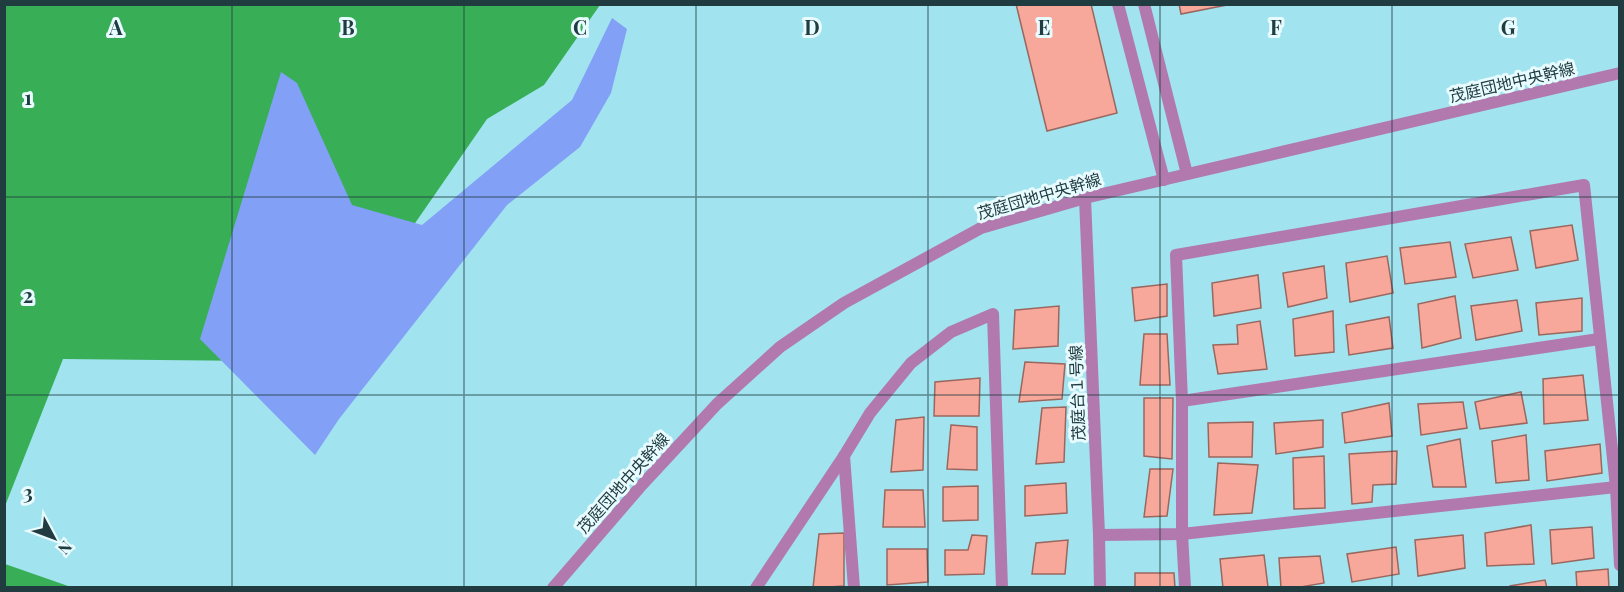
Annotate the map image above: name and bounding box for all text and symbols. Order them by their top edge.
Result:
text: A [108,13,123,40]
text: B [341,13,355,40]
text: C [573,13,587,40]
text: D [804,13,820,40]
text: E [1038,13,1050,40]
text: F [1270,13,1282,40]
text: G [1501,13,1516,40]
street label: 茂庭団地中央幹線 [1447,57,1577,106]
text: 1 [24,83,32,110]
street label: 茂庭団地中央幹線 [974,168,1103,223]
text: 2 [23,281,33,308]
street label: 茂庭台１号線 [1064,345,1089,441]
street label: 茂庭団地中央幹線 [572,428,673,537]
text: 3 [23,478,33,505]
north arrow [24,508,84,568]
text: N [54,537,77,560]

